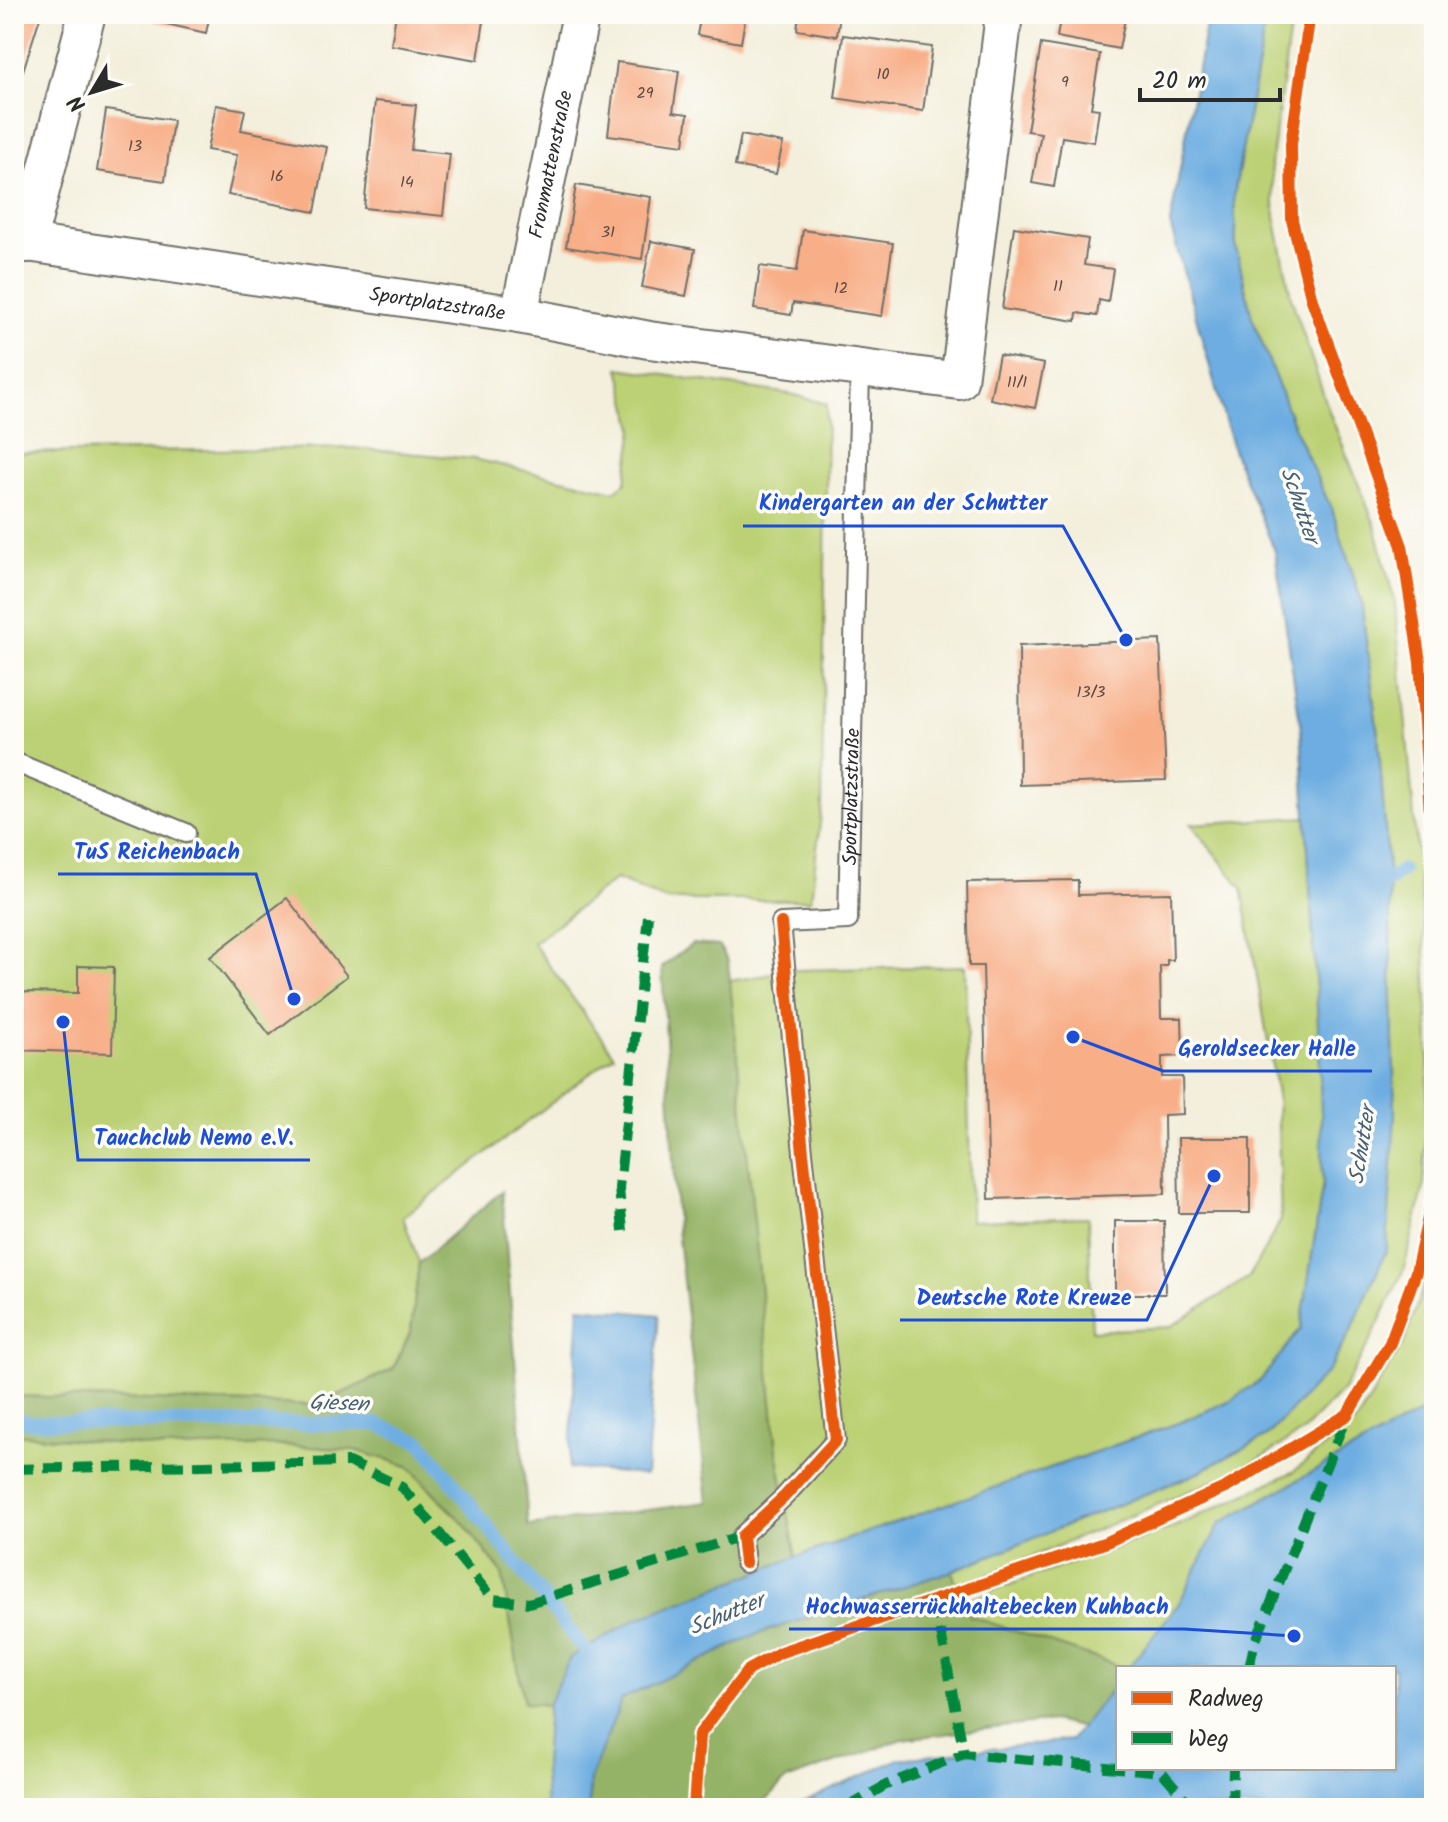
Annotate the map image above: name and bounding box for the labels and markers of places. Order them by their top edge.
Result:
callout: Kindergarten an der Schutter [743,480,1063,526]
callout: TuS Reichenbach [58,828,256,874]
callout: Geroldsecker Halle [1163,1025,1372,1071]
callout: Tauchclub Nemo e.V. [78,1114,310,1160]
callout: Deutsche Rote Kreuze [900,1274,1147,1320]
callout: Hochwasserrückhaltebecken Kuhbach [789,1583,1184,1629]

